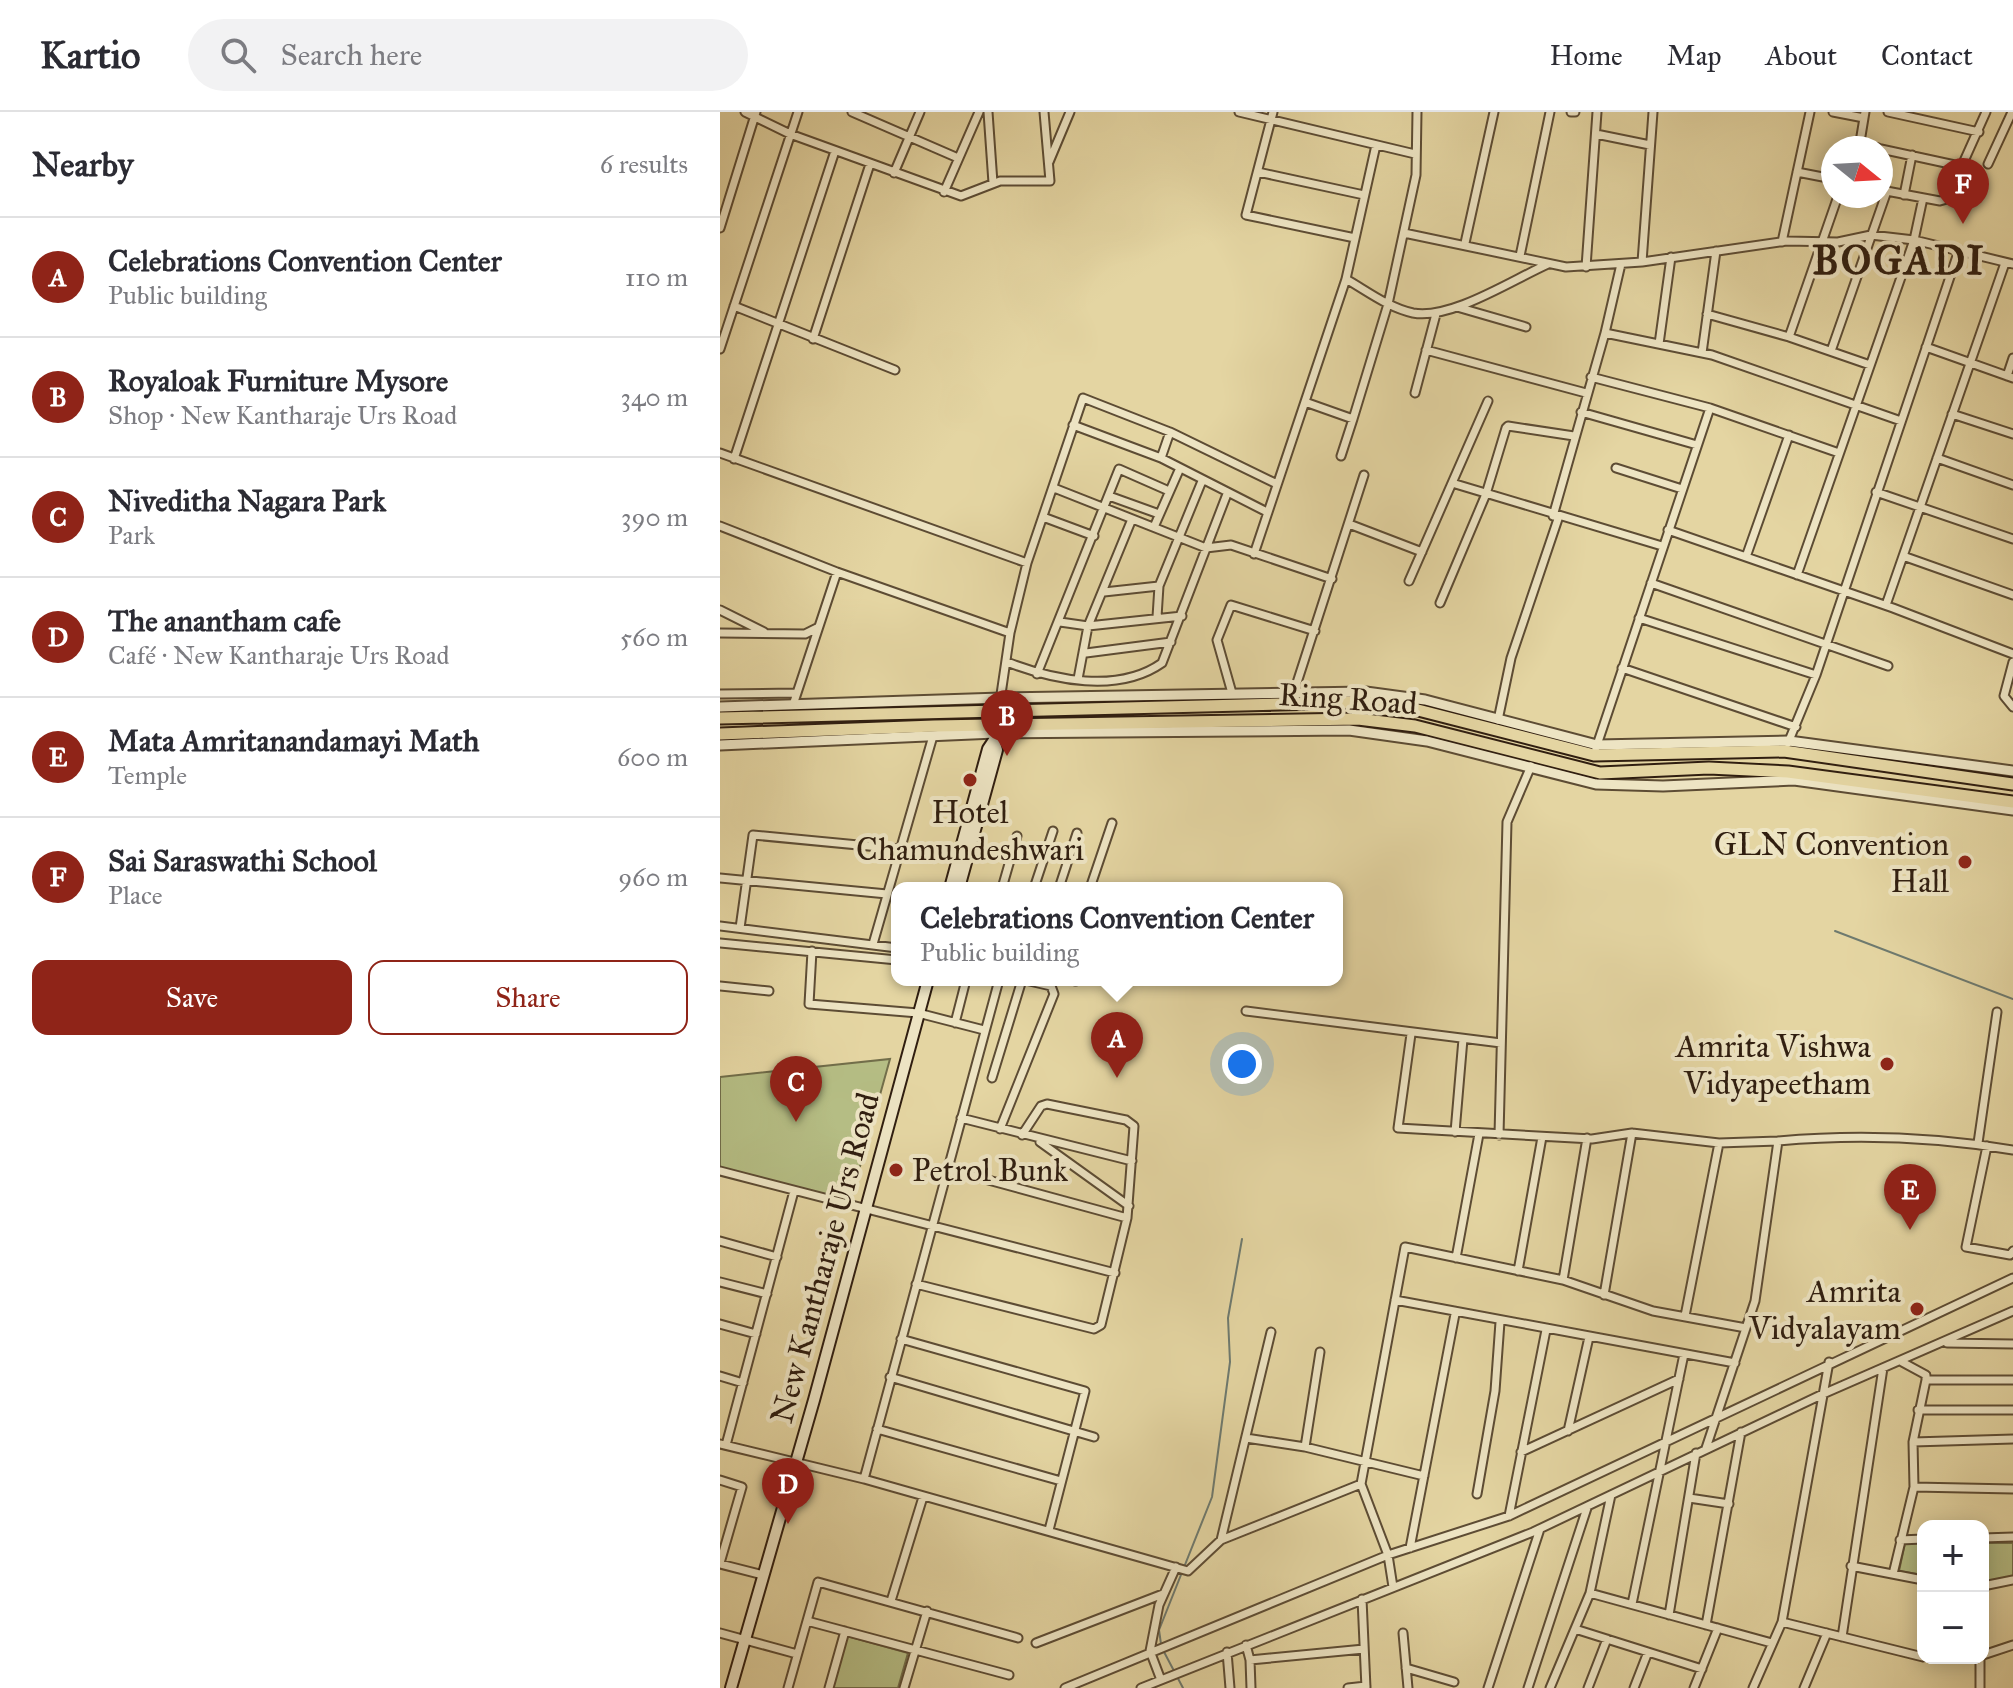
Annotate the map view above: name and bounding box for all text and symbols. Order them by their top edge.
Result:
search box [188,19,748,91]
text: Kartio [40,32,140,78]
icon: search [216,33,260,77]
text: Search here [280,37,422,73]
text: Home [1550,38,1623,73]
text: Map [1667,38,1721,73]
text: About [1765,38,1837,73]
text: Contact [1881,38,1973,73]
north arrow [1821,136,1893,208]
text: Nearby [32,144,134,185]
text: 6 results [600,148,688,180]
pin: F [1937,158,1989,224]
district label: BOGADI [1812,236,1986,285]
text: Celebrations Convention Center [108,243,502,279]
text: A [49,261,67,293]
text: 110 m [625,261,688,293]
text: Public building [108,279,267,311]
text: Royaloak Furniture Mysore [108,363,448,399]
text: B [49,381,67,413]
text: 340 m [621,381,688,413]
text: Shop · New Kantharaje Urs Road [108,399,457,431]
text: Niveditha Nagara Park [108,483,386,519]
text: C [49,501,67,533]
text: 390 m [621,501,688,533]
text: Park [108,519,155,551]
text: The anantham cafe [108,603,341,639]
text: D [48,621,68,653]
text: 560 m [620,621,688,653]
text: Café · New Kantharaje Urs Road [108,639,450,671]
street label: Ring Road [1277,675,1419,723]
pin: B [981,690,1033,756]
text: Mata Amritanandamayi Math [108,723,479,759]
text: E [49,741,67,773]
text: 600 m [617,741,688,773]
text: Temple [108,759,187,791]
marker: Hotel Chamundeshwari [961,771,979,789]
place label: Hotel Chamundeshwari [856,793,1084,869]
place label: GLN Convention Hall [1714,825,1949,901]
text: Sai Saraswathi School [108,843,377,879]
marker: GLN Convention Hall [1956,853,1974,871]
text: F [50,861,67,893]
text: 960 m [618,861,688,893]
text: Place [108,879,163,911]
popup [891,882,1343,986]
text: Celebrations Convention Center [920,900,1314,936]
text: Public building [920,936,1079,968]
button: Save [32,960,352,1035]
button: Share [368,960,688,1035]
pin: A [1091,1012,1143,1078]
place label: Amrita Vishwa Vidyapeetham [1674,1027,1871,1103]
your location [1222,1044,1262,1084]
marker: Amrita Vishwa Vidyapeetham [1878,1055,1896,1073]
pin: C [770,1056,822,1122]
street label: New Kantharaje Urs Road [762,1088,888,1428]
place label: Petrol Bunk [912,1151,1068,1190]
marker: Petrol Bunk [887,1161,905,1179]
pin: E [1884,1164,1936,1230]
place label: Amrita Vidyalayam [1748,1272,1901,1348]
marker: Amrita Vidyalayam [1908,1300,1926,1318]
pin: D [762,1458,814,1524]
map controls [1917,1520,1989,1664]
button: + [1917,1520,1989,1592]
button: − [1917,1592,1989,1664]

